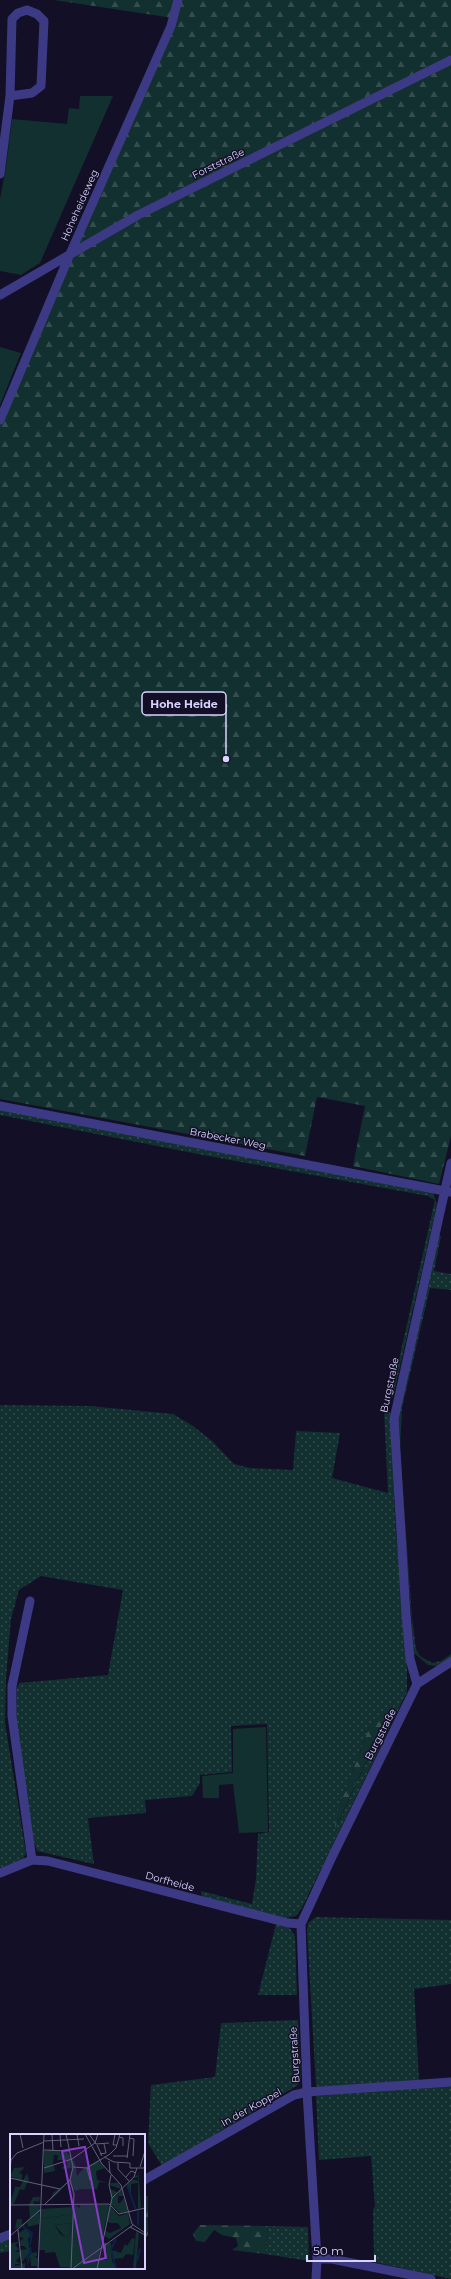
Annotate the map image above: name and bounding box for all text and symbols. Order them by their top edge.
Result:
street label: Forststraße [190,145,246,182]
street label: Hoheheideweg [58,167,101,243]
callout: Hohe Heide [142,692,226,715]
text: Hohe Heide [150,697,218,711]
street label: Brabecker Weg [189,1125,267,1152]
street label: Burgstraße [377,1356,402,1414]
street label: Burgstraße [362,1706,399,1762]
street label: Dorfheide [144,1869,196,1894]
street label: Burgstraße [287,2027,302,2083]
street label: In der Koppel [219,2085,284,2129]
inset map [10,2134,145,2269]
scale bar [307,2237,375,2263]
text: 50 m [313,2243,344,2258]

